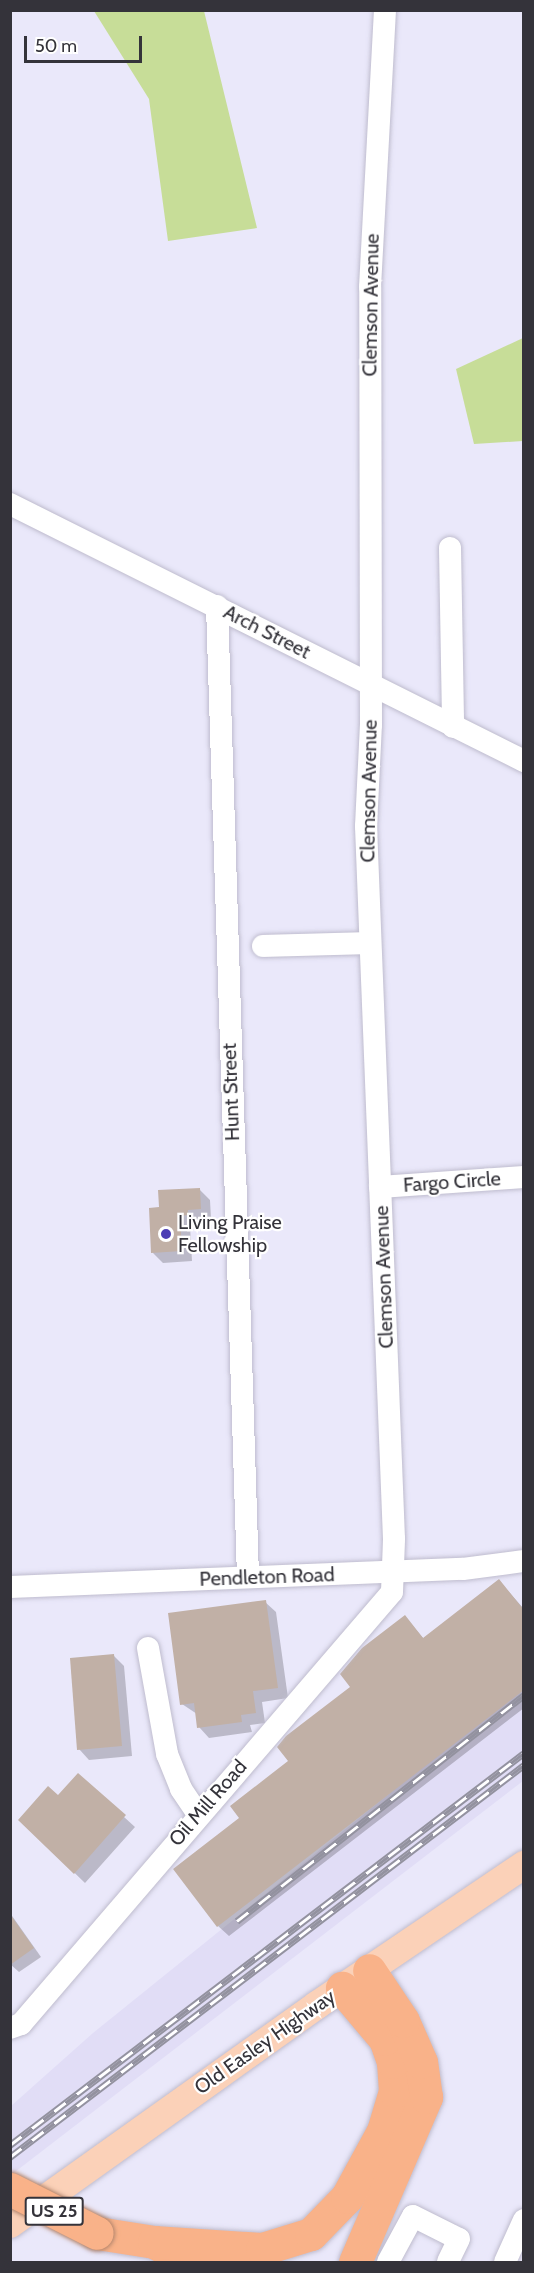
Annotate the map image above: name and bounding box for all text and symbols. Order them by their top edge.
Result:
scale bar [27,24,146,62]
text: 50 m [35,35,77,57]
street label: Clemson Avenue [358,233,384,377]
street label: Arch Street [220,600,314,664]
street label: Clemson Avenue [356,719,382,863]
street label: Hunt Street [217,1043,245,1141]
street label: Fargo Circle [402,1167,502,1197]
street label: Clemson Avenue [370,1205,398,1349]
place label: Living Praise Fellowship [178,1210,282,1257]
marker: Living Praise Fellowship [159,1227,173,1241]
street label: Pendleton Road [199,1563,335,1591]
street label: Oil Mill Road [164,1755,252,1851]
street label: Old Easley Highway [190,1984,340,2100]
road number: US 25 [24,2196,84,2226]

